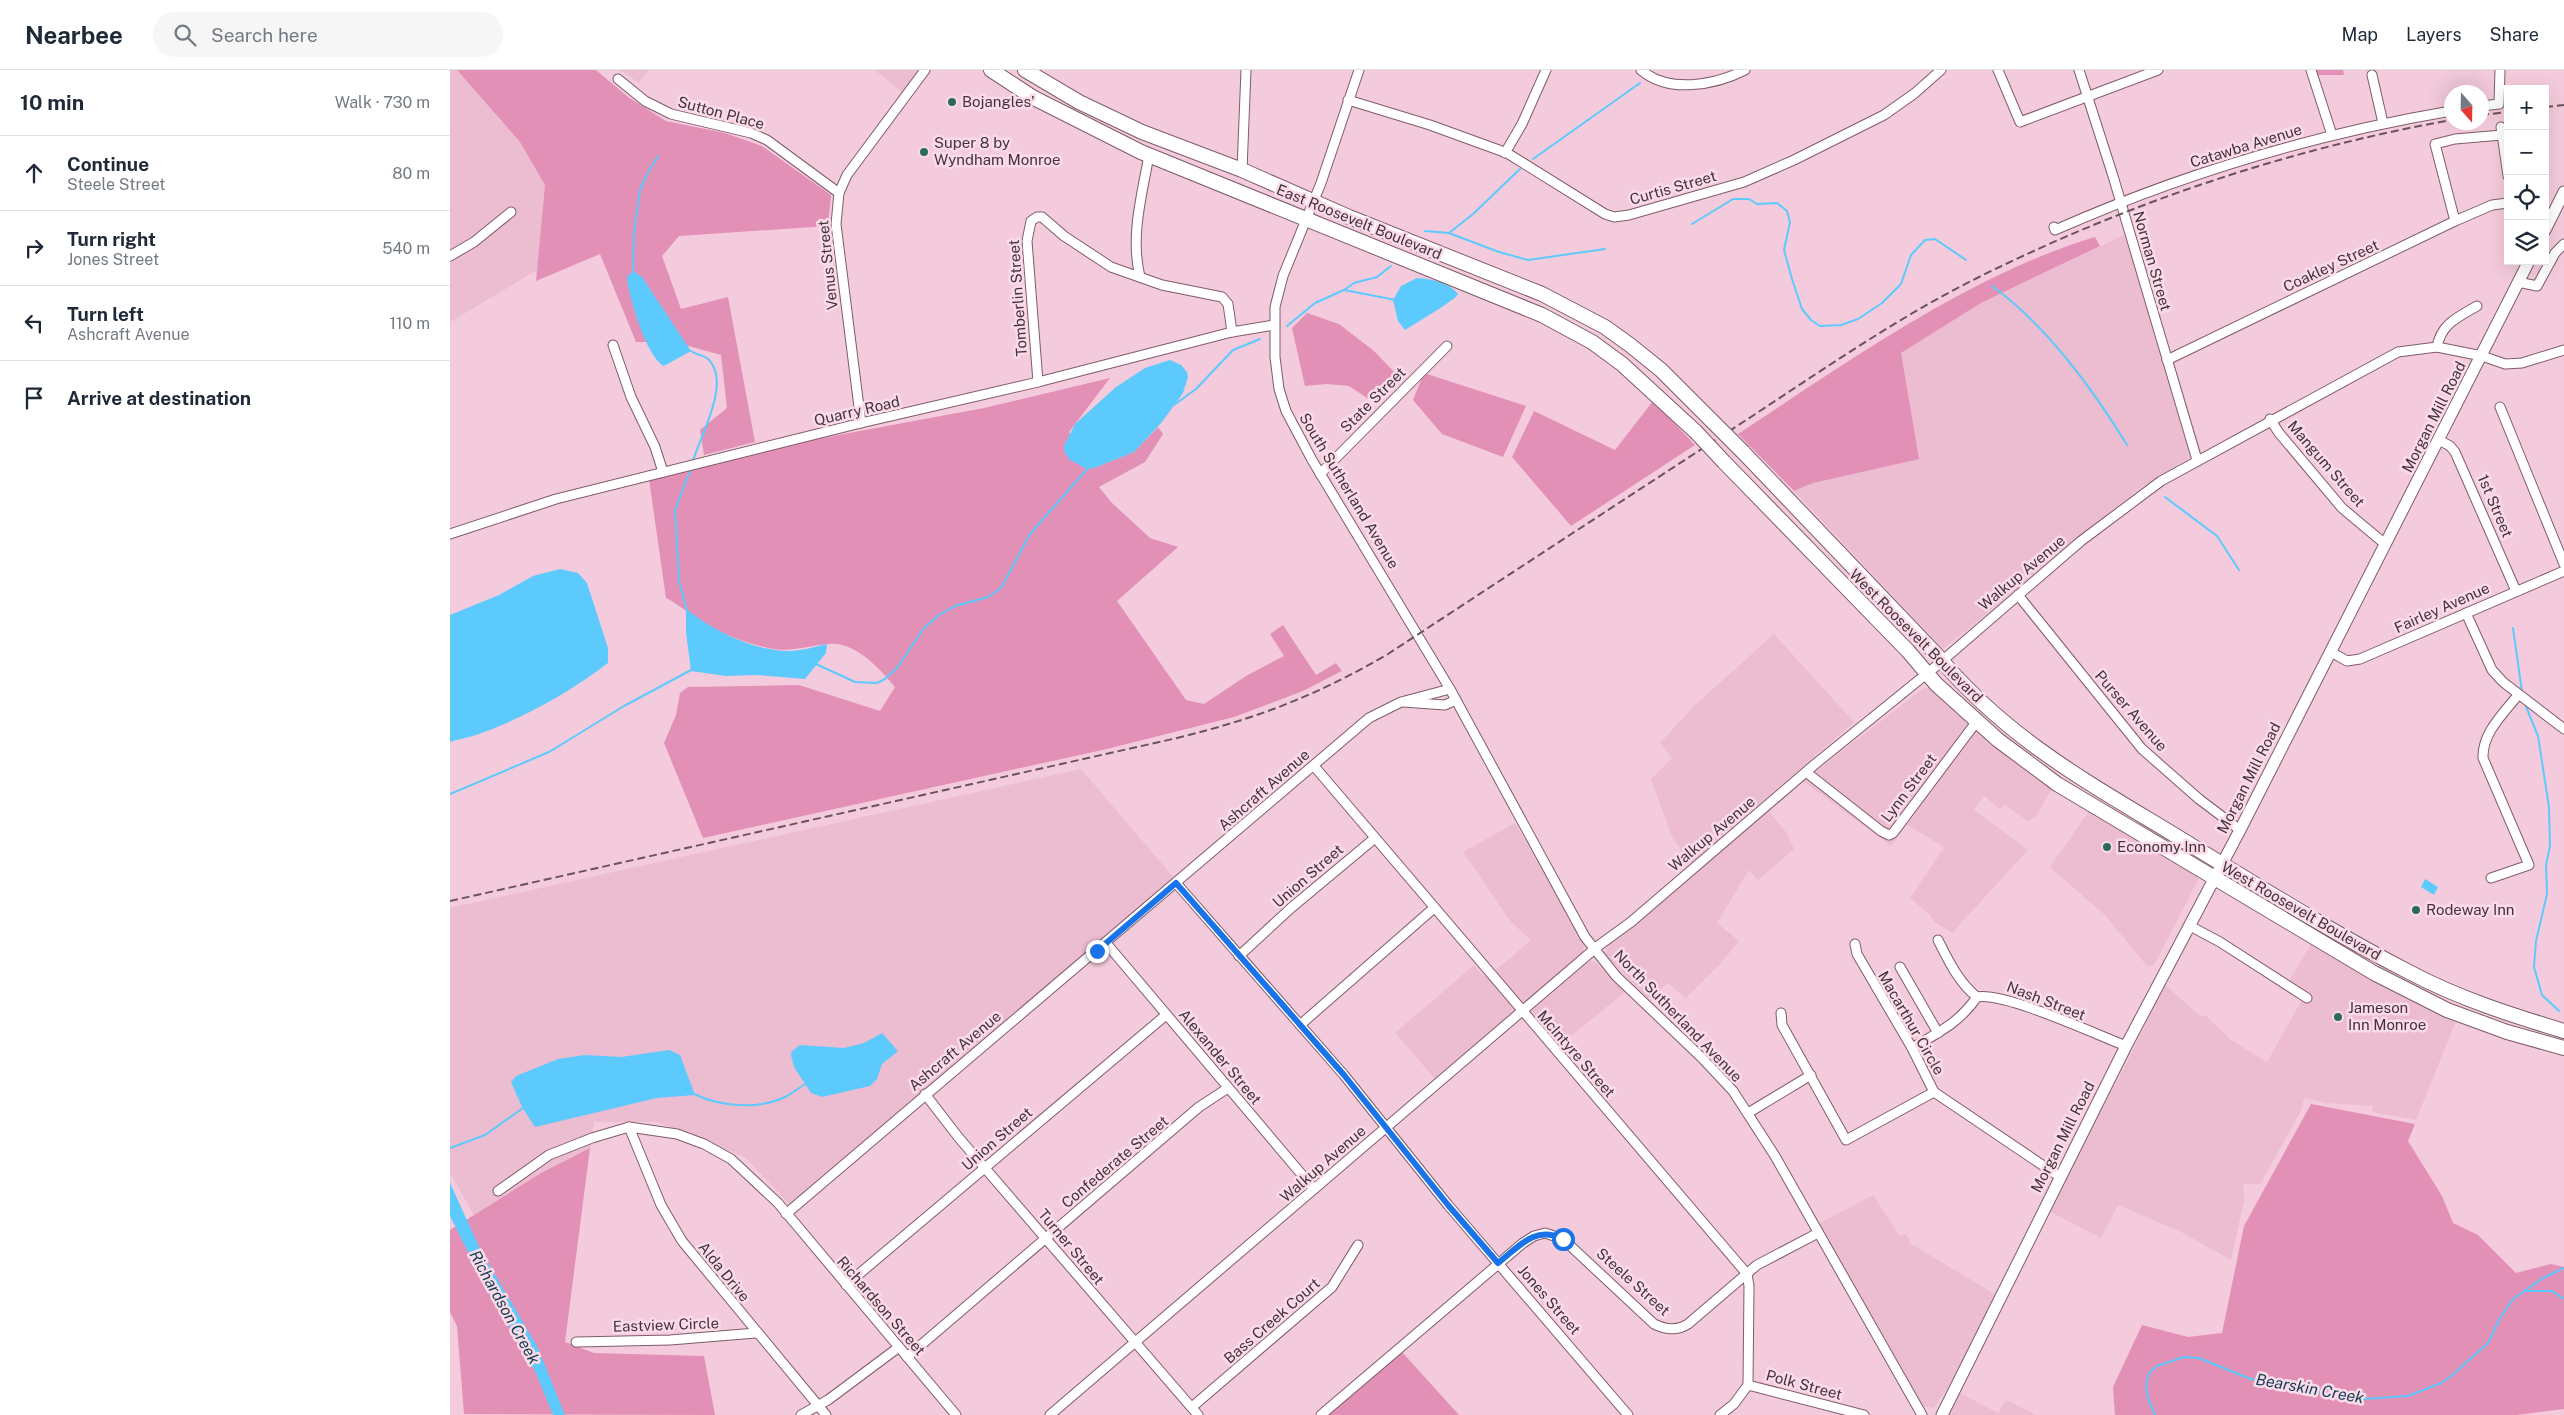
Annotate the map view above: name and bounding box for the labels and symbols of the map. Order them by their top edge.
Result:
north arrow [2444,85,2489,130]
street label: Sutton Place [676,93,766,132]
place label: Bojangles' [962,93,1035,110]
marker: Bojangles' [946,96,958,108]
street label: Catawba Avenue [2188,120,2304,171]
place label: Super 8 by Wyndham Monroe [934,134,1061,168]
marker: Super 8 by Wyndham Monroe [918,146,930,158]
street label: Curtis Street [1628,167,1718,208]
street label: East Roosevelt Boulevard [1274,181,1444,263]
street label: Norman Street [2130,209,2175,313]
street label: Venus Street [814,219,841,311]
street label: Coakley Street [2280,236,2381,295]
street label: Tomberlin Street [1005,239,1030,357]
street label: Morgan Mill Road [2398,359,2469,475]
street label: State Street [1337,363,1409,436]
street label: Quarry Road [812,392,901,429]
street label: South Sutherland Avenue [1296,410,1403,572]
street label: Mangum Street [2284,417,2369,510]
street label: 1st Street [2475,472,2516,540]
street label: Walkup Avenue [1975,532,2068,614]
street label: West Roosevelt Boulevard [1846,566,1986,706]
street label: Fairley Avenue [2392,579,2492,636]
street label: Purser Avenue [2092,667,2171,754]
street label: Morgan Mill Road [2213,720,2284,836]
street label: Ashcraft Avenue [1215,746,1313,834]
street label: Lynn Street [1877,750,1940,825]
street label: Walkup Avenue [1665,793,1758,875]
place label: Economy Inn [2117,838,2206,855]
street label: Union Street [1269,840,1346,911]
marker: Economy Inn [2101,841,2113,853]
street label: West Roosevelt Boulevard [2218,858,2384,963]
place label: Rodeway Inn [2426,901,2514,918]
marker: Rodeway Inn [2410,904,2422,916]
route end [1086,940,1109,963]
street label: North Sutherland Avenue [1611,946,1746,1085]
street label: Macarthur Circle [1875,968,1948,1078]
street label: Nash Street [2004,978,2088,1023]
place label: Jameson Inn Monroe [2348,999,2426,1033]
street label: Alexander Street [1176,1006,1265,1108]
street label: Ashcraft Avenue [905,1007,1004,1094]
street label: McIntyre Street [1534,1007,1619,1101]
marker: Jameson Inn Monroe [2332,1011,2344,1023]
street label: Morgan Mill Road [2027,1079,2098,1195]
street label: Union Street [958,1103,1035,1174]
street label: Confederate Street [1058,1112,1172,1211]
street label: Walkup Avenue [1277,1122,1369,1205]
street label: Turner Street [1035,1206,1108,1288]
route start [1552,1228,1575,1251]
street label: Alda Drive [695,1239,754,1305]
street label: Steele Street [1593,1244,1673,1319]
water label: Richardson Creek [465,1247,544,1368]
street label: Richardson Street [834,1253,929,1359]
street label: Jones Street [1515,1261,1584,1338]
street label: Bass Creek Court [1220,1274,1323,1367]
street label: Eastview Circle [613,1314,719,1335]
street label: Polk Street [1764,1366,1844,1403]
water label: Bearskin Creek [2254,1370,2366,1407]

